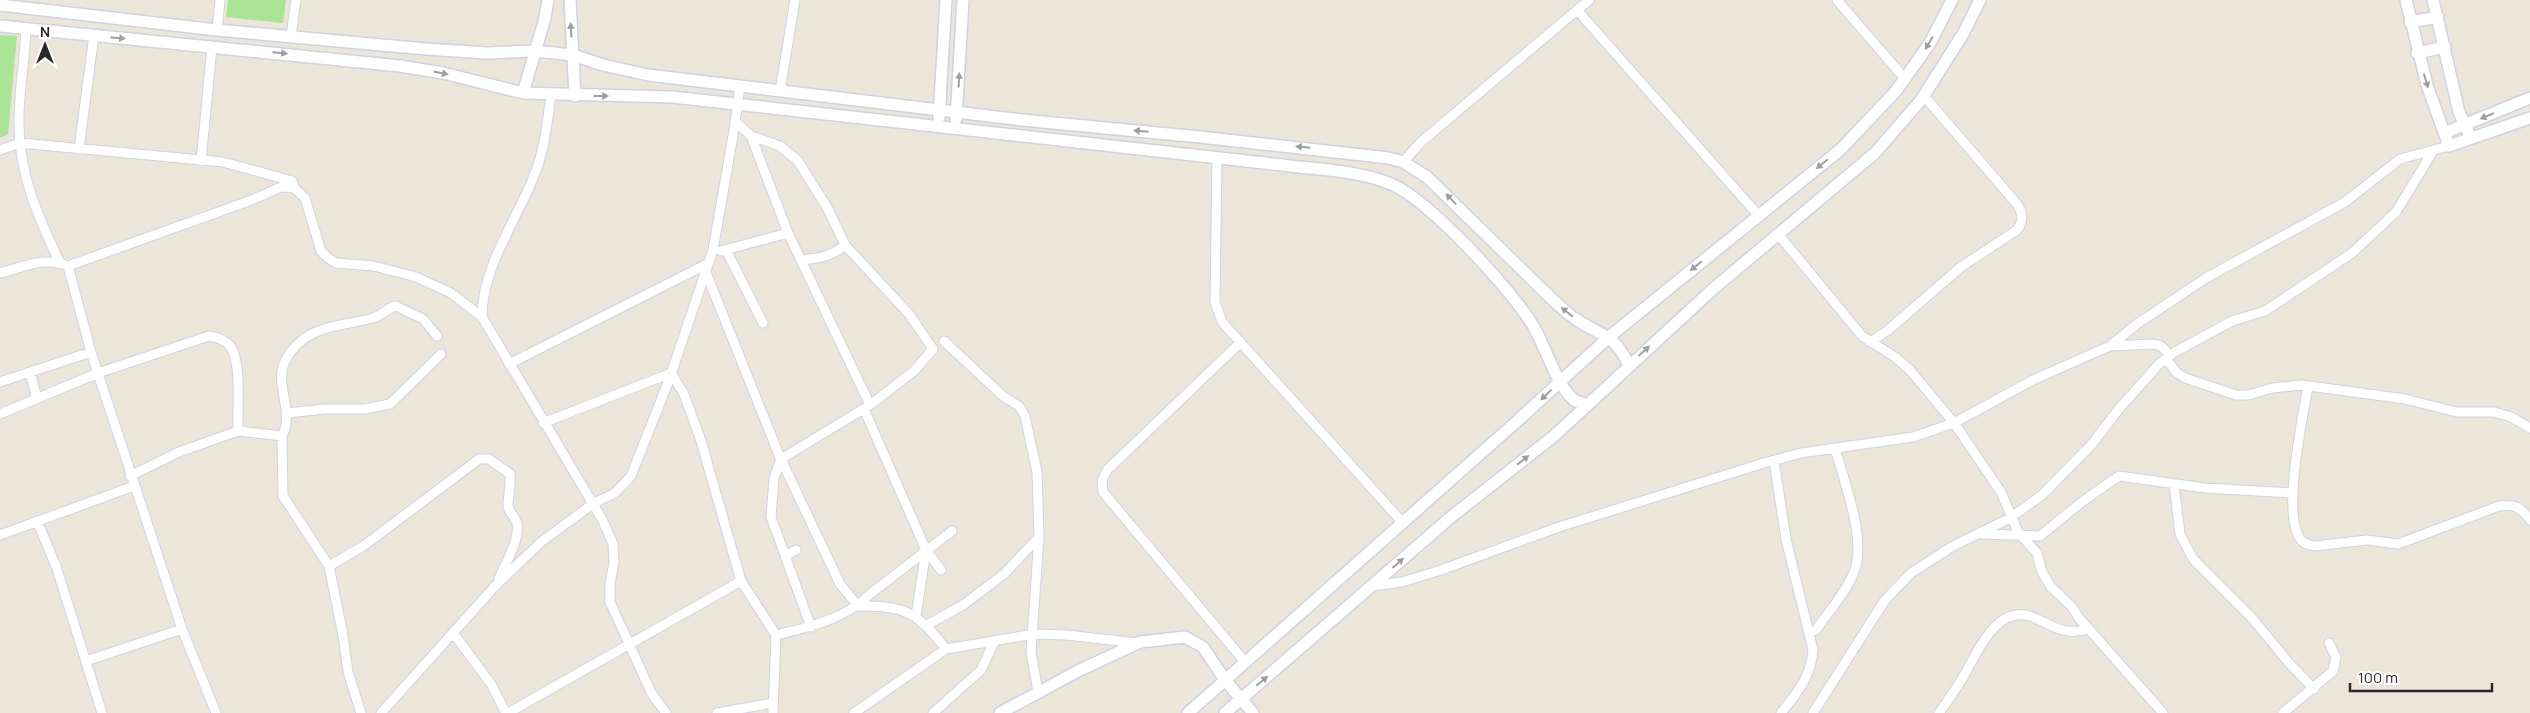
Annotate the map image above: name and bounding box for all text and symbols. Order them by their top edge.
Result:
north arrow [20,20,70,70]
text: N [40,22,50,41]
one-way arrow [567,22,575,38]
one-way arrow [110,34,126,42]
one-way arrow [1925,36,1934,49]
one-way arrow [272,50,288,58]
one-way arrow [434,70,450,78]
one-way arrow [955,72,963,88]
one-way arrow [2422,74,2430,89]
one-way arrow [594,92,610,100]
one-way arrow [2480,113,2494,121]
one-way arrow [1133,127,1149,135]
one-way arrow [1295,143,1311,151]
one-way arrow [1817,158,1829,170]
one-way arrow [1445,193,1457,205]
one-way arrow [1690,261,1703,272]
one-way arrow [1561,307,1574,318]
one-way arrow [1638,345,1650,357]
one-way arrow [1541,389,1553,401]
one-way arrow [1517,454,1530,465]
one-way arrow [1392,558,1405,569]
scale bar [2350,660,2492,692]
text: 100 m [2358,667,2398,688]
one-way arrow [1255,676,1268,687]

